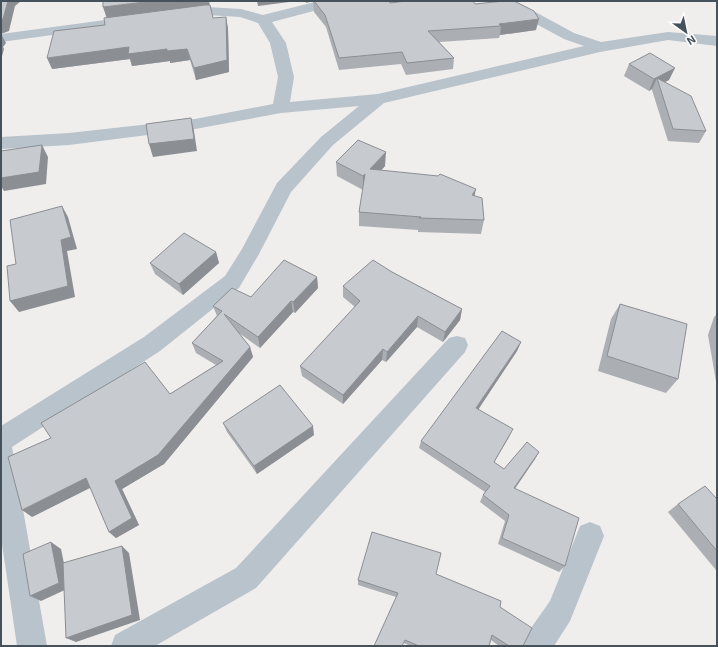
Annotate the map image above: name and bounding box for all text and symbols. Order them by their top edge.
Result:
north arrow [666,12,706,52]
text: N [685,33,699,48]

